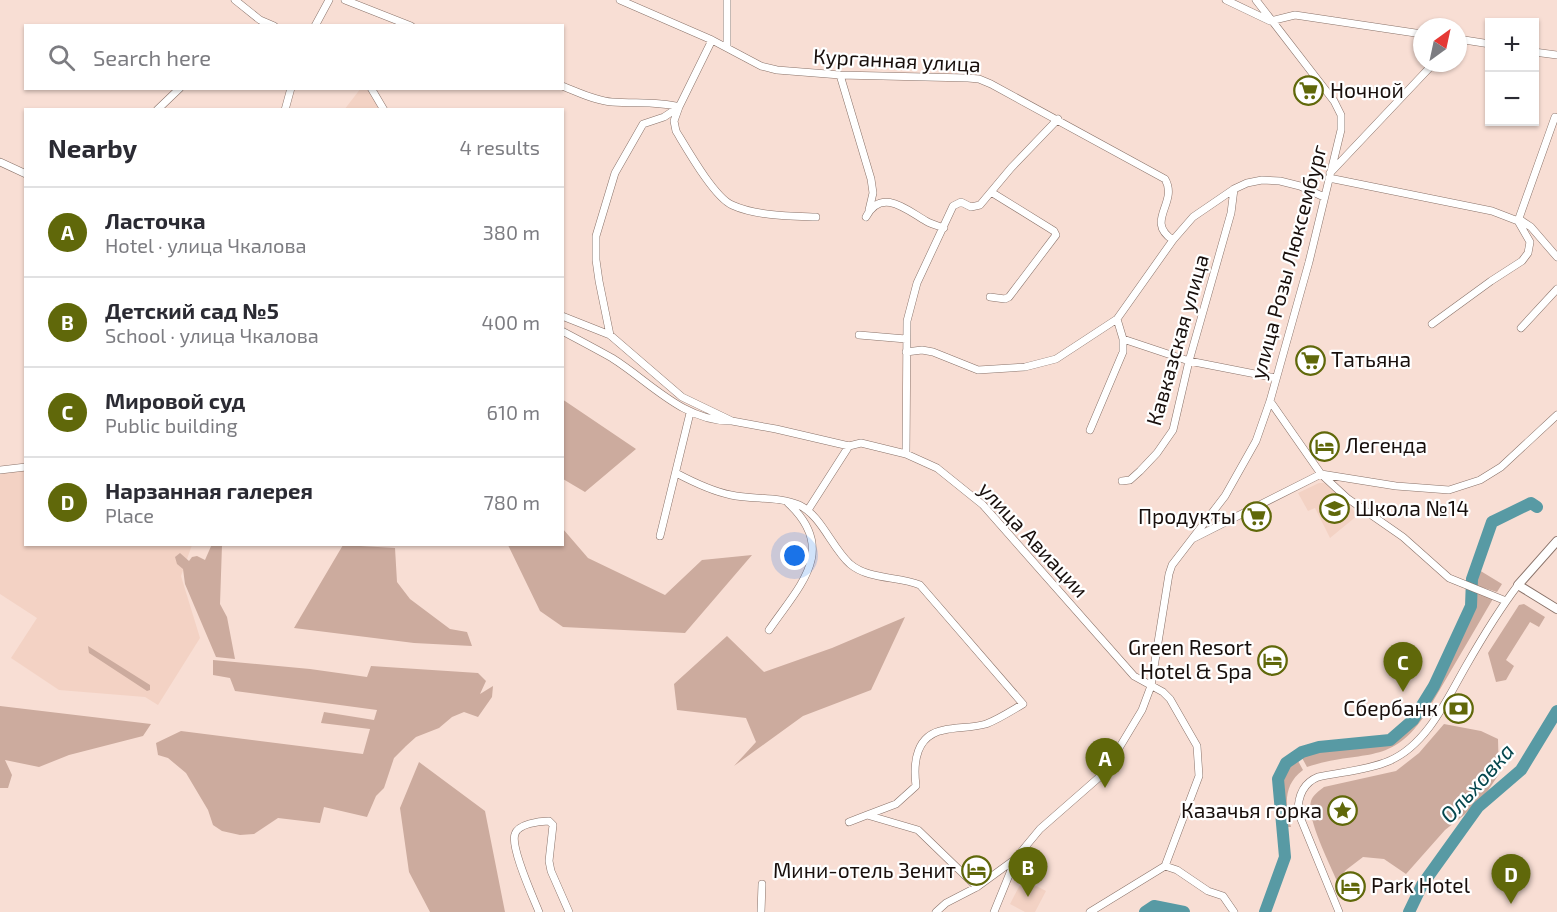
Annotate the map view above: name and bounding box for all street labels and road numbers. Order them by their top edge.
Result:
street label: Курганная улица [813,43,982,77]
street label: улица Розы Люксембург [1244,141,1332,382]
street label: Кавказская улица [1140,251,1214,428]
street label: улица Авиации [973,476,1094,603]

